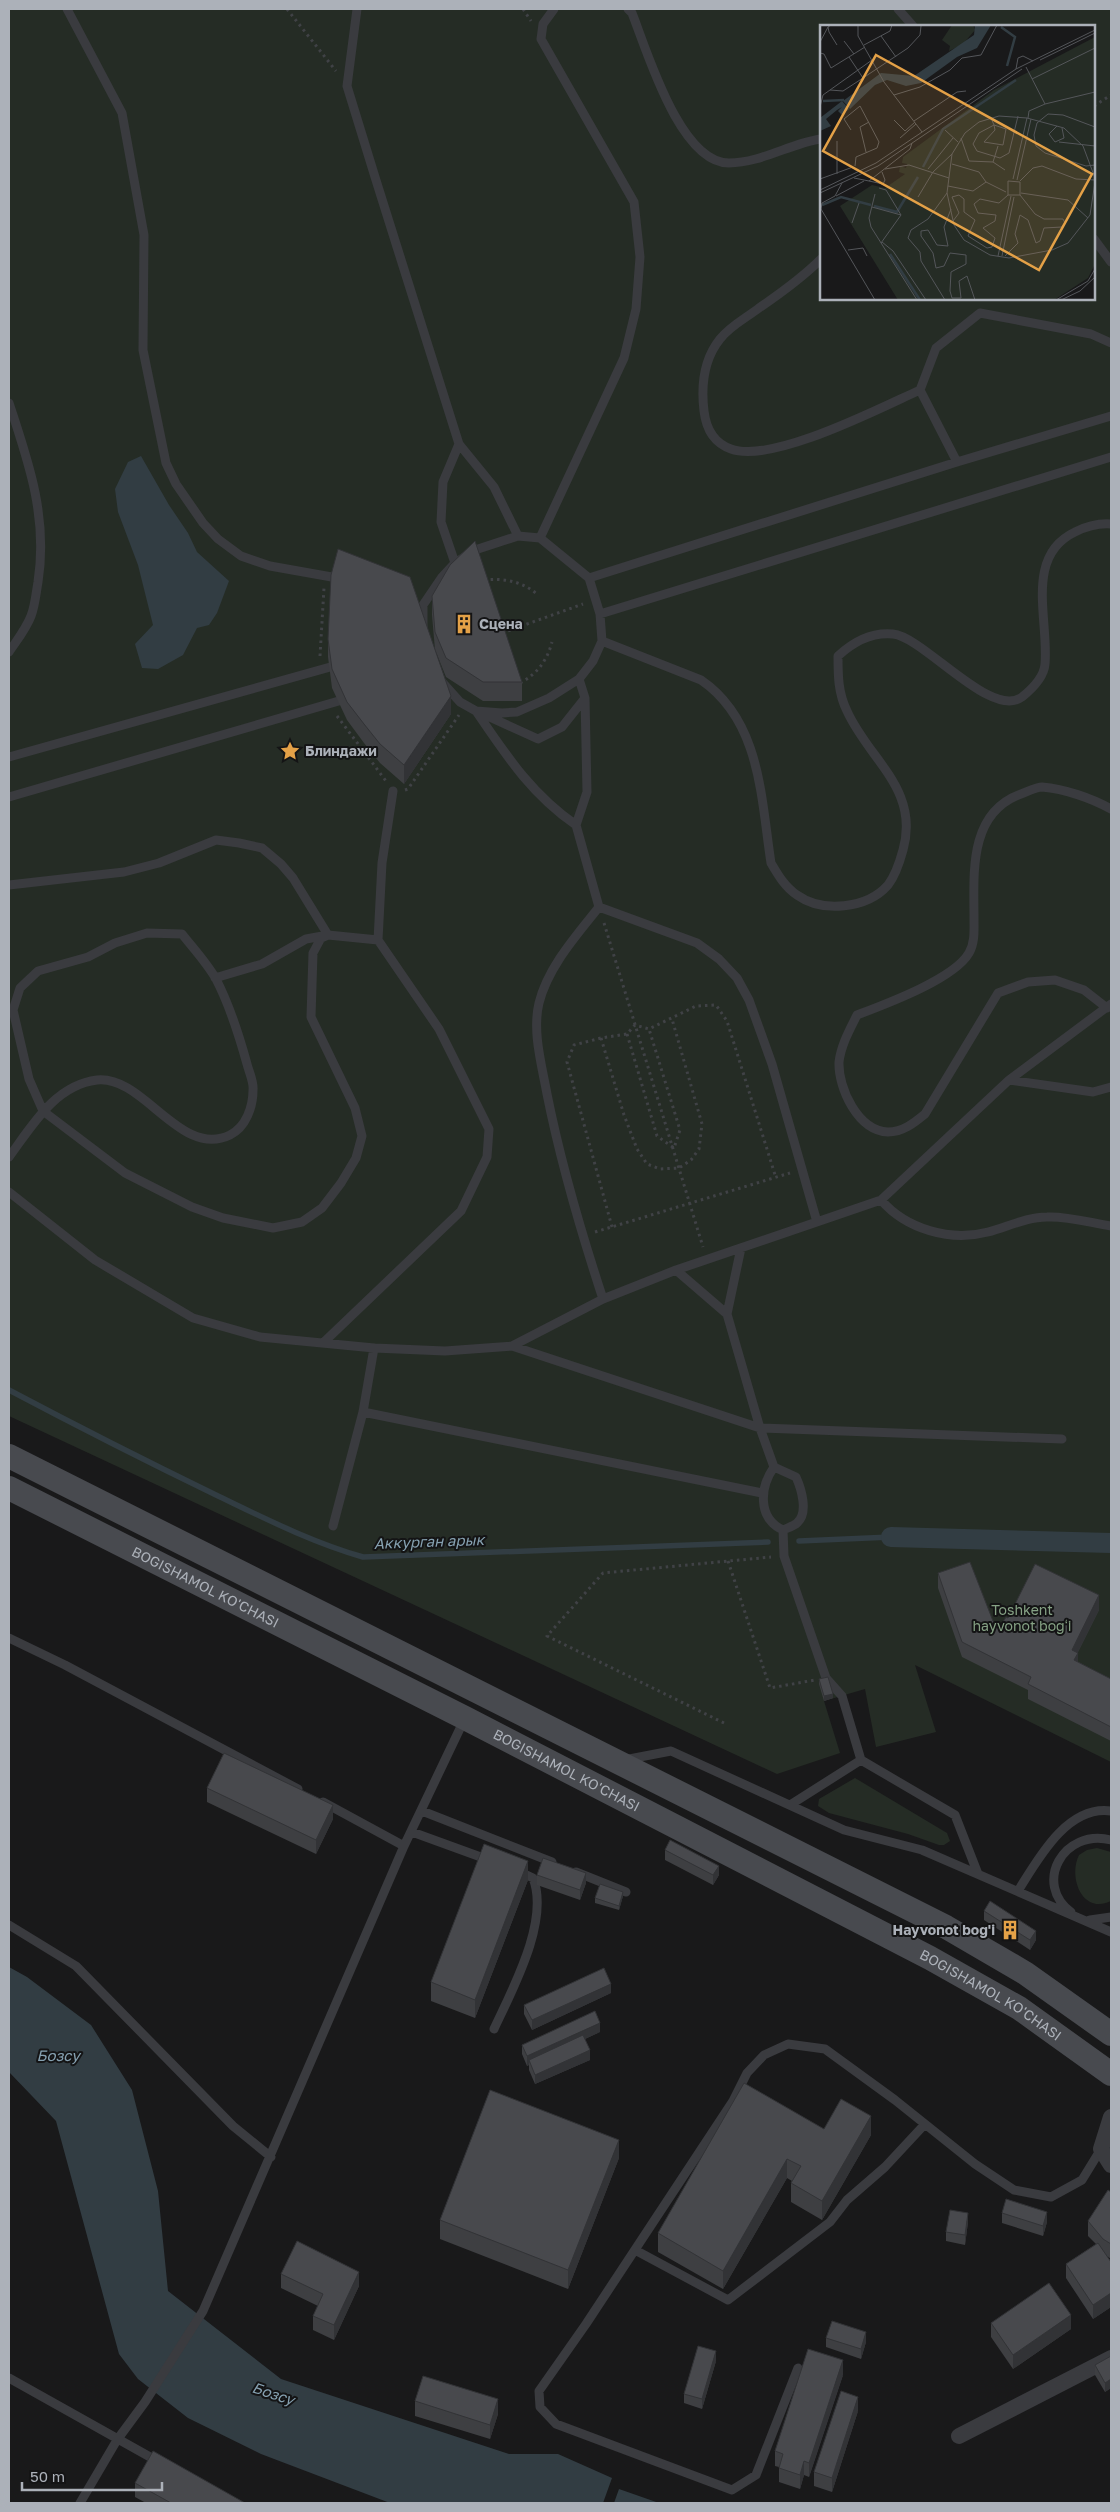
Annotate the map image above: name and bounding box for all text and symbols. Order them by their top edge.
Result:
inset map [820,25,1095,300]
building icon: Сцена [453,613,475,635]
place label: Сцена [479,615,523,632]
place icon: Блиндажи [279,740,301,762]
place label: Блиндажи [305,742,377,759]
water label: Аккурган арык [374,1530,487,1553]
street label: BOGISHAMOL KO'CHASI [129,1542,282,1631]
park label: Toshkent hayvonot bogʻi [972,1601,1072,1634]
street label: BOGISHAMOL KO'CHASI [491,1725,643,1815]
building icon: Hayvonot bog'i [999,1919,1021,1941]
place label: Hayvonot bog'i [893,1921,995,1938]
street label: BOGISHAMOL KO'CHASI [917,1945,1065,2044]
water label: Бозсу [36,2046,82,2065]
water label: Бозсу [250,2378,299,2410]
scale bar [22,2460,162,2492]
text: 50 m [30,2467,65,2485]

